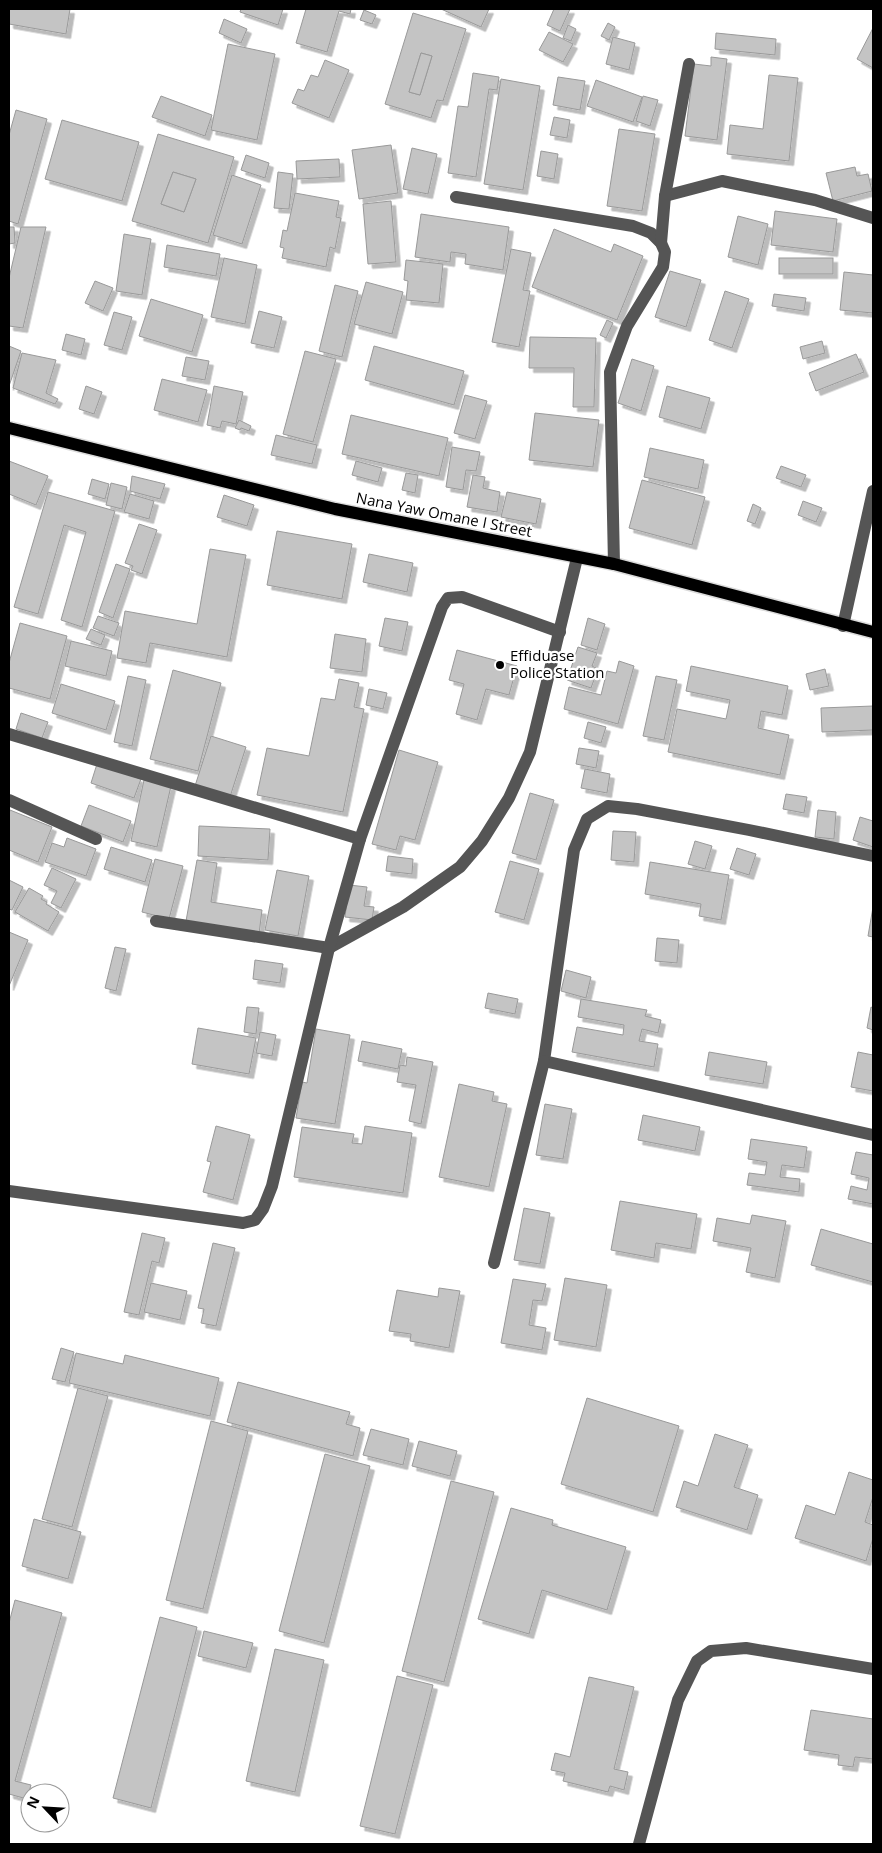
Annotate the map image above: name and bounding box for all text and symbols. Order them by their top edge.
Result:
street label: Nana Yaw Omane I Street [355,487,534,541]
place label: Effiduase Police Station [510,645,604,682]
marker: Effiduase Police Station [494,659,506,671]
north arrow [20,1783,70,1833]
text: N [22,1793,44,1811]

